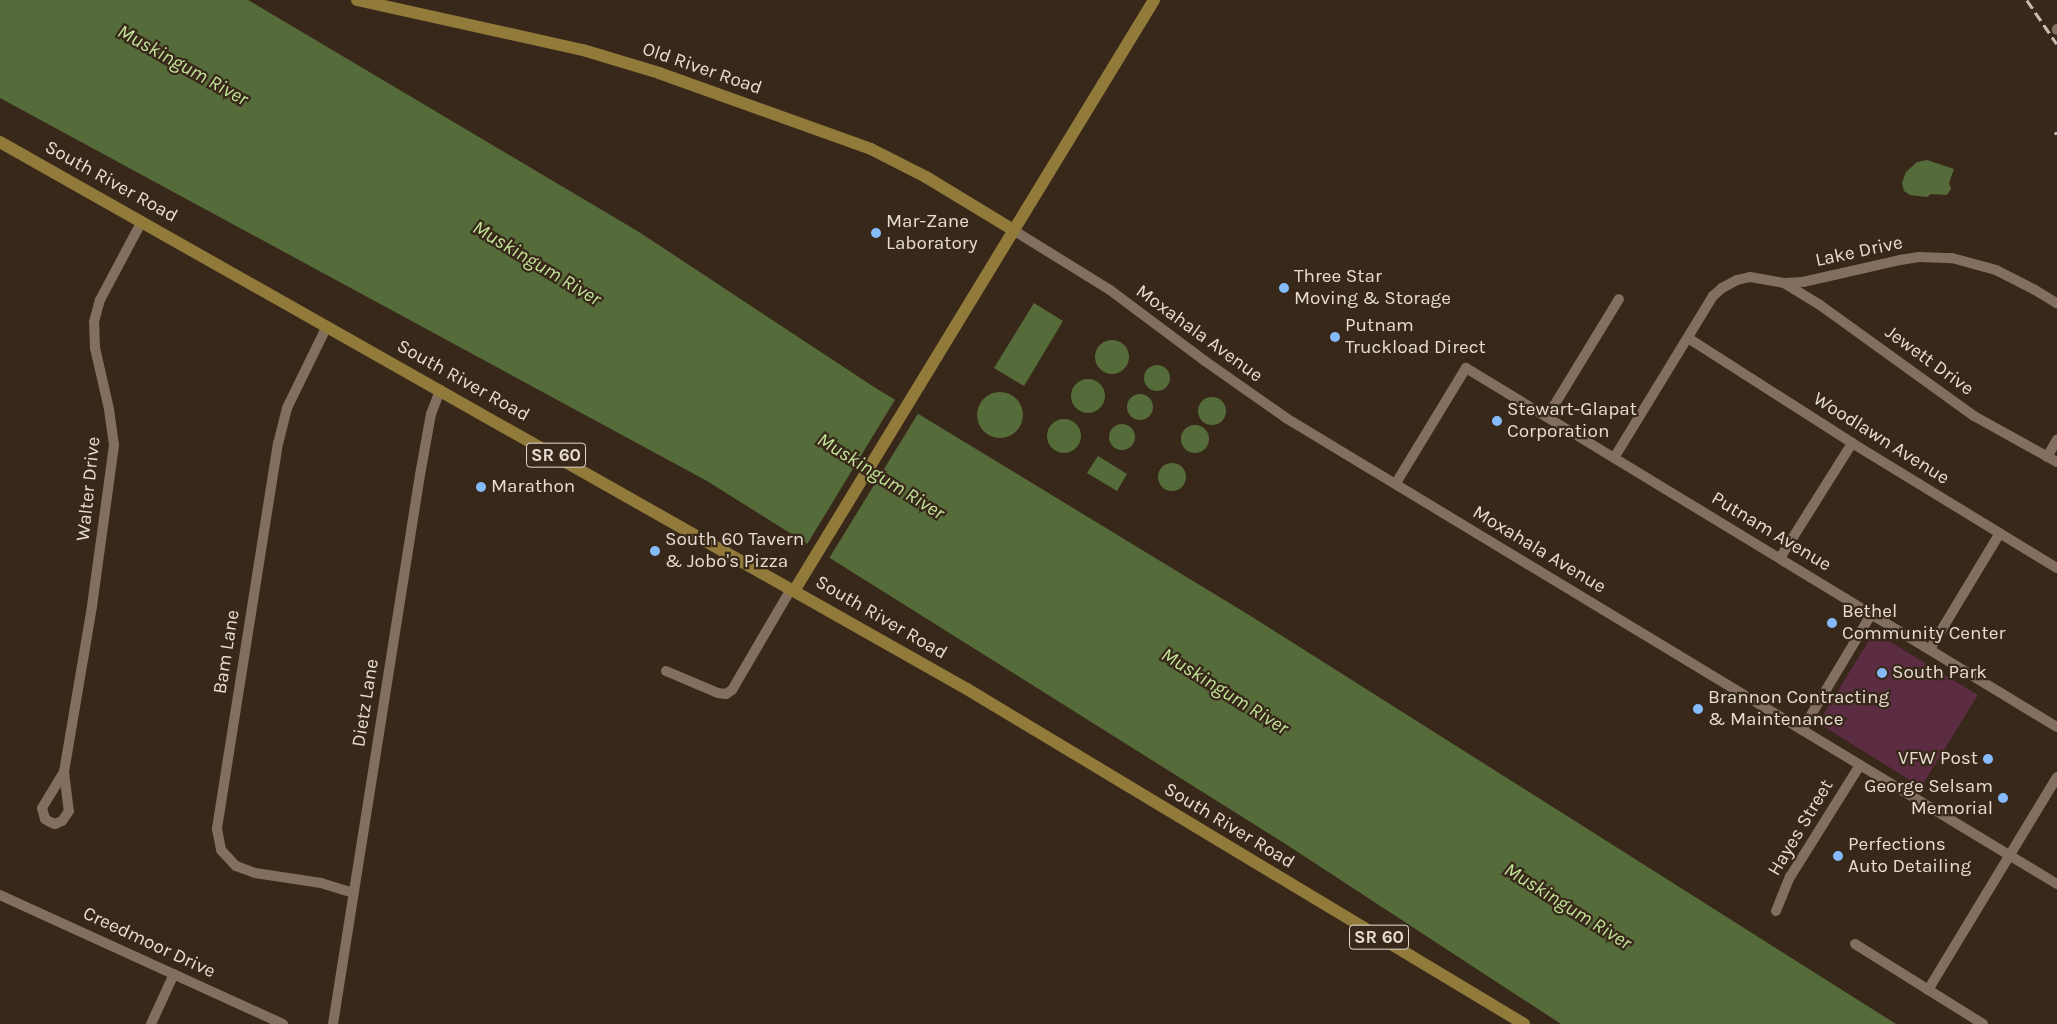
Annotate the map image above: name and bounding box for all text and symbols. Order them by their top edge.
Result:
water label: Muskingum River [113,19,253,111]
street label: Old River Road [639,38,765,100]
street label: South River Road [41,136,181,228]
place label: Mar-Zane Laboratory [886,211,978,255]
water label: Muskingum River [468,215,606,311]
marker: Mar-Zane Laboratory [870,227,882,239]
street label: Lake Drive [1813,232,1905,272]
place label: Three Star Moving & Storage [1294,266,1451,310]
street label: Moxahala Avenue [1131,280,1267,388]
marker: Three Star Moving & Storage [1278,282,1290,294]
place label: Putnam Truckload Direct [1345,315,1486,359]
street label: Jewett Drive [1880,321,1978,401]
marker: Putnam Truckload Direct [1329,331,1341,343]
street label: South River Road [393,335,533,427]
street label: Woodlawn Avenue [1809,388,1953,490]
place label: Stewart-Glapat Corporation [1507,399,1637,443]
marker: Stewart-Glapat Corporation [1491,415,1503,427]
water label: Muskingum River [813,427,949,525]
street label: Walter Drive [72,436,106,542]
road number: SR 60 [526,440,586,470]
place label: Marathon [491,476,575,498]
marker: Marathon [475,481,487,493]
street label: Putnam Avenue [1707,487,1835,577]
street label: Moxahala Avenue [1468,501,1610,599]
place label: South 60 Tavern & Jobo's Pizza [665,529,804,573]
marker: South 60 Tavern & Jobo's Pizza [649,545,661,557]
street label: South River Road [811,571,951,665]
place label: Bethel Community Center [1842,601,2005,645]
street label: Bam Lane [209,608,245,696]
marker: Bethel Community Center [1826,617,1838,629]
water label: Muskingum River [1157,642,1293,740]
street label: Dietz Lane [348,657,384,749]
place label: South Park [1892,662,1987,684]
marker: South Park [1876,667,1888,679]
place label: Brannon Contracting & Maintenance [1708,687,1889,731]
marker: Brannon Contracting & Maintenance [1692,703,1704,715]
place label: VFW Post [1898,748,1978,770]
marker: VFW Post [1982,753,1994,765]
street label: Hayes Street [1763,776,1839,880]
place label: George Selsam Memorial [1864,776,1993,820]
street label: South River Road [1160,778,1298,874]
marker: George Selsam Memorial [1997,792,2009,804]
place label: Perfections Auto Detailing [1848,834,1971,878]
marker: Perfections Auto Detailing [1832,850,1844,862]
water label: Muskingum River [1500,857,1636,955]
street label: Creedmoor Drive [79,902,219,984]
road number: SR 60 [1349,922,1409,952]

